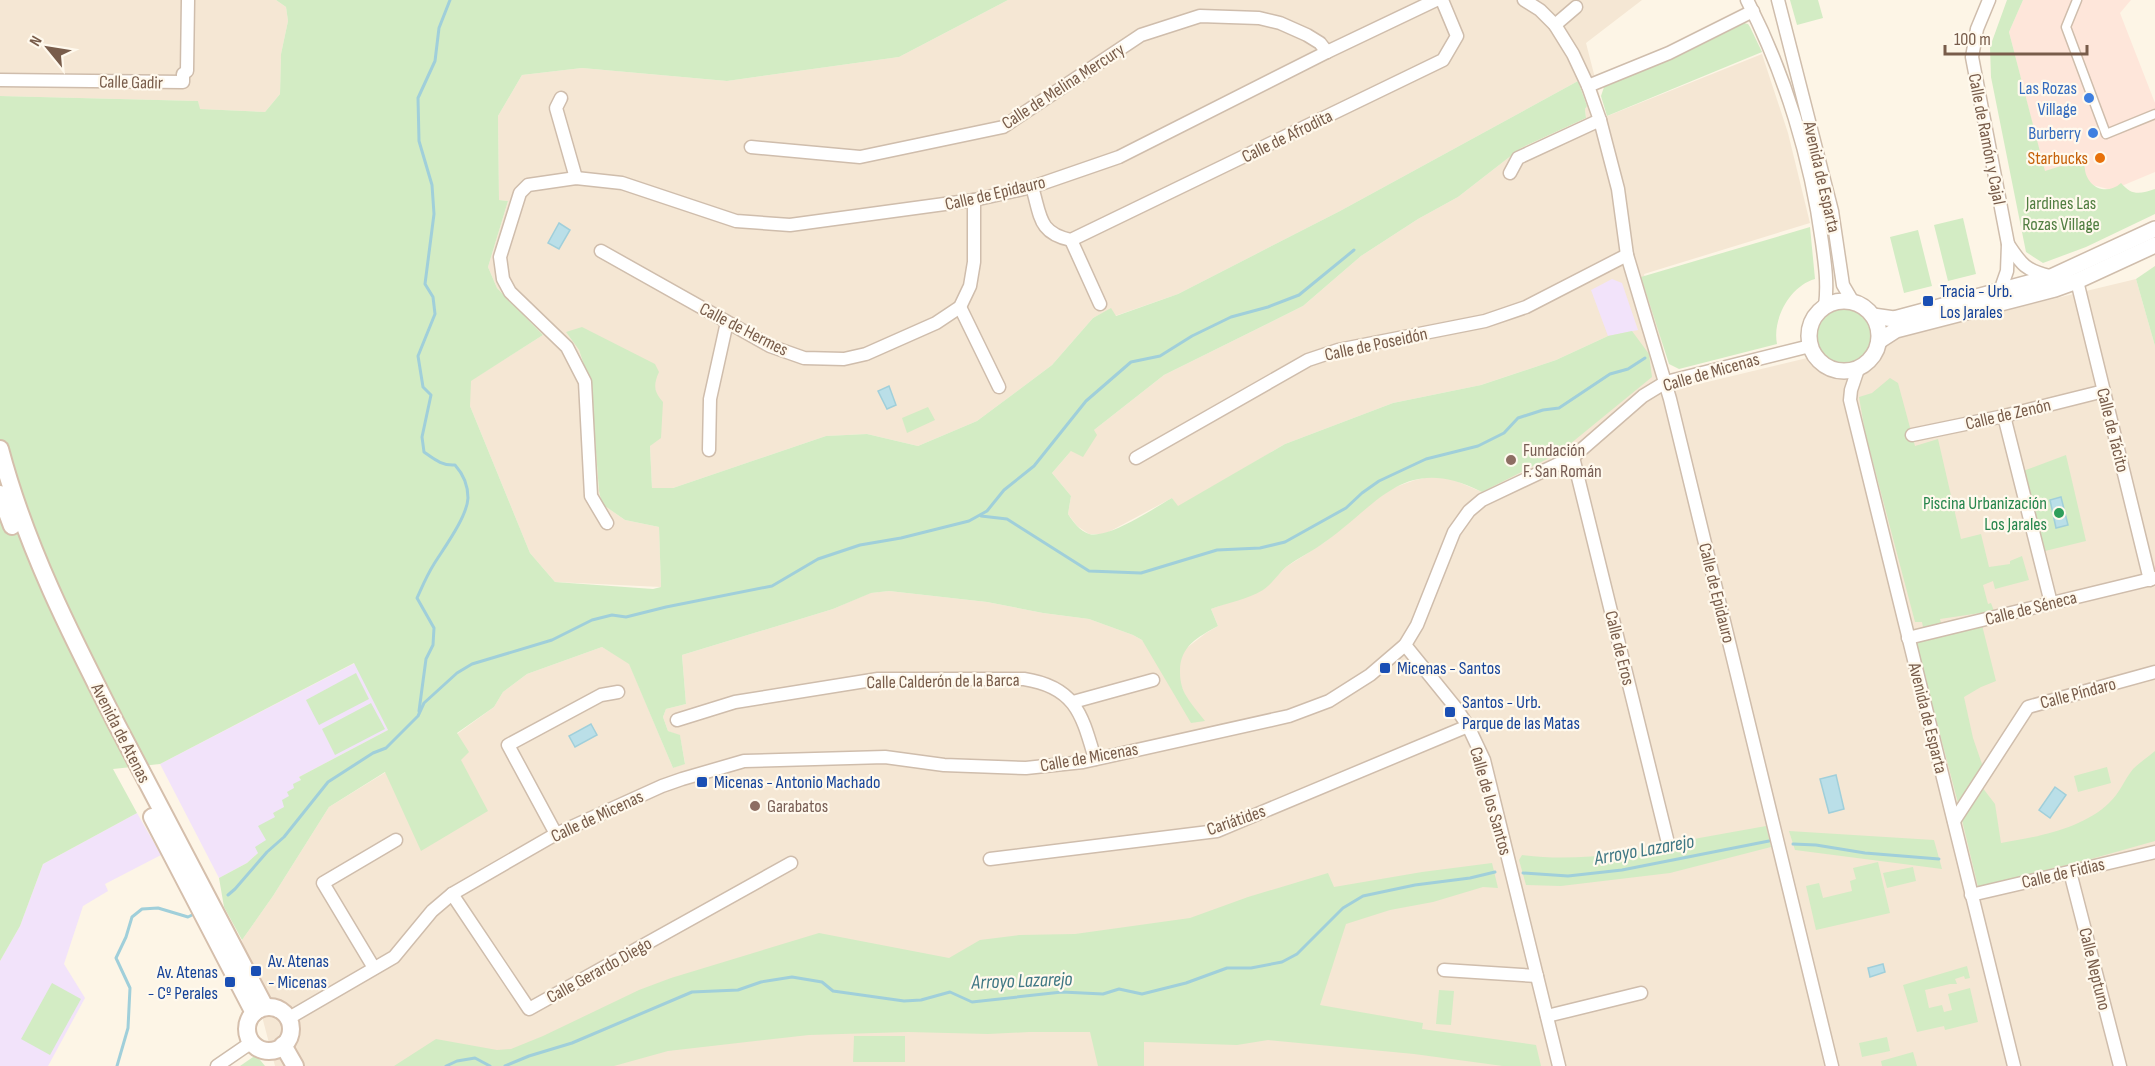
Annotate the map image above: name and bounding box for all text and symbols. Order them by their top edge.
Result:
north arrow [18,18,78,78]
scale bar [1945,18,2088,56]
text: 100 m [1954,29,1991,50]
text: N [26,33,47,50]
street label: Calle de Melina Mercury [998,39,1129,134]
street label: Calle Gadir [99,71,163,94]
street label: Calle de Ramón y Cajal [1964,72,2010,206]
place label: Las Rozas Village [2019,78,2077,120]
marker: Las Rozas Village [2082,91,2096,105]
street label: Calle de Afrodita [1238,105,1336,167]
street label: Avenida de Esparta [1798,118,1845,235]
place label: Burberry [2028,123,2081,144]
marker: Burberry [2086,126,2100,140]
place label: Starbucks [2028,148,2088,169]
marker: Starbucks [2093,151,2107,165]
street label: Calle de Epidauro [943,172,1047,215]
park label: Jardines Las Rozas Village [2022,193,2100,235]
place label: Tracia - Urb. Los Jarales [1940,281,2012,323]
marker: Tracia - Urb. Los Jarales [1921,294,1935,308]
street label: Calle de Hermes [696,298,792,361]
street label: Calle de Poseidón [1323,323,1429,366]
street label: Calle de Micenas [1661,349,1762,396]
street label: Calle de Tácito [2092,386,2133,474]
street label: Calle de Zenón [1963,394,2053,434]
place label: Fundación F. San Román [1523,440,1602,482]
marker: Fundación F. San Román [1504,453,1518,467]
place label: Piscina Urbanización Los Jarales [1923,493,2047,535]
marker: Piscina Urbanización Los Jarales [2052,506,2066,520]
street label: Calle de Epidauro [1694,541,1739,645]
street label: Calle de Séneca [1983,587,2079,630]
street label: Calle de Eros [1600,609,1639,688]
place label: Micenas - Santos [1397,658,1501,679]
street label: Avenida de Esparta [1903,660,1951,776]
marker: Micenas - Santos [1378,661,1392,675]
street label: Calle Calderón de la Barca [866,670,1020,693]
street label: Calle Píndaro [2038,673,2118,714]
street label: Avenida de Atenas [86,679,155,787]
place label: Santos - Urb. Parque de las Matas [1462,692,1580,734]
marker: Santos - Urb. Parque de las Matas [1443,705,1457,719]
street label: Calle de Micenas [1038,739,1140,776]
street label: Calle de los Santos [1465,745,1516,858]
place label: Micenas - Antonio Machado [714,772,880,793]
marker: Micenas - Antonio Machado [695,775,709,789]
street label: Calle de Micenas [548,786,647,847]
place label: Garabatos [767,796,828,817]
marker: Garabatos [748,799,762,813]
street label: Cariátides [1204,801,1268,840]
water label: Arroyo Lazarejo [1591,829,1696,871]
street label: Calle de Fidias [2020,854,2107,893]
street label: Calle Neptuno [2074,926,2115,1013]
street label: Calle Gerardo Diego [543,933,655,1008]
place label: Av. Atenas - Micenas [267,951,329,993]
place label: Av. Atenas - Cº Perales [148,962,218,1004]
marker: Av. Atenas - Micenas [249,964,263,978]
water label: Arroyo Lazarejo [970,967,1073,995]
marker: Av. Atenas - Cº Perales [223,975,237,989]

